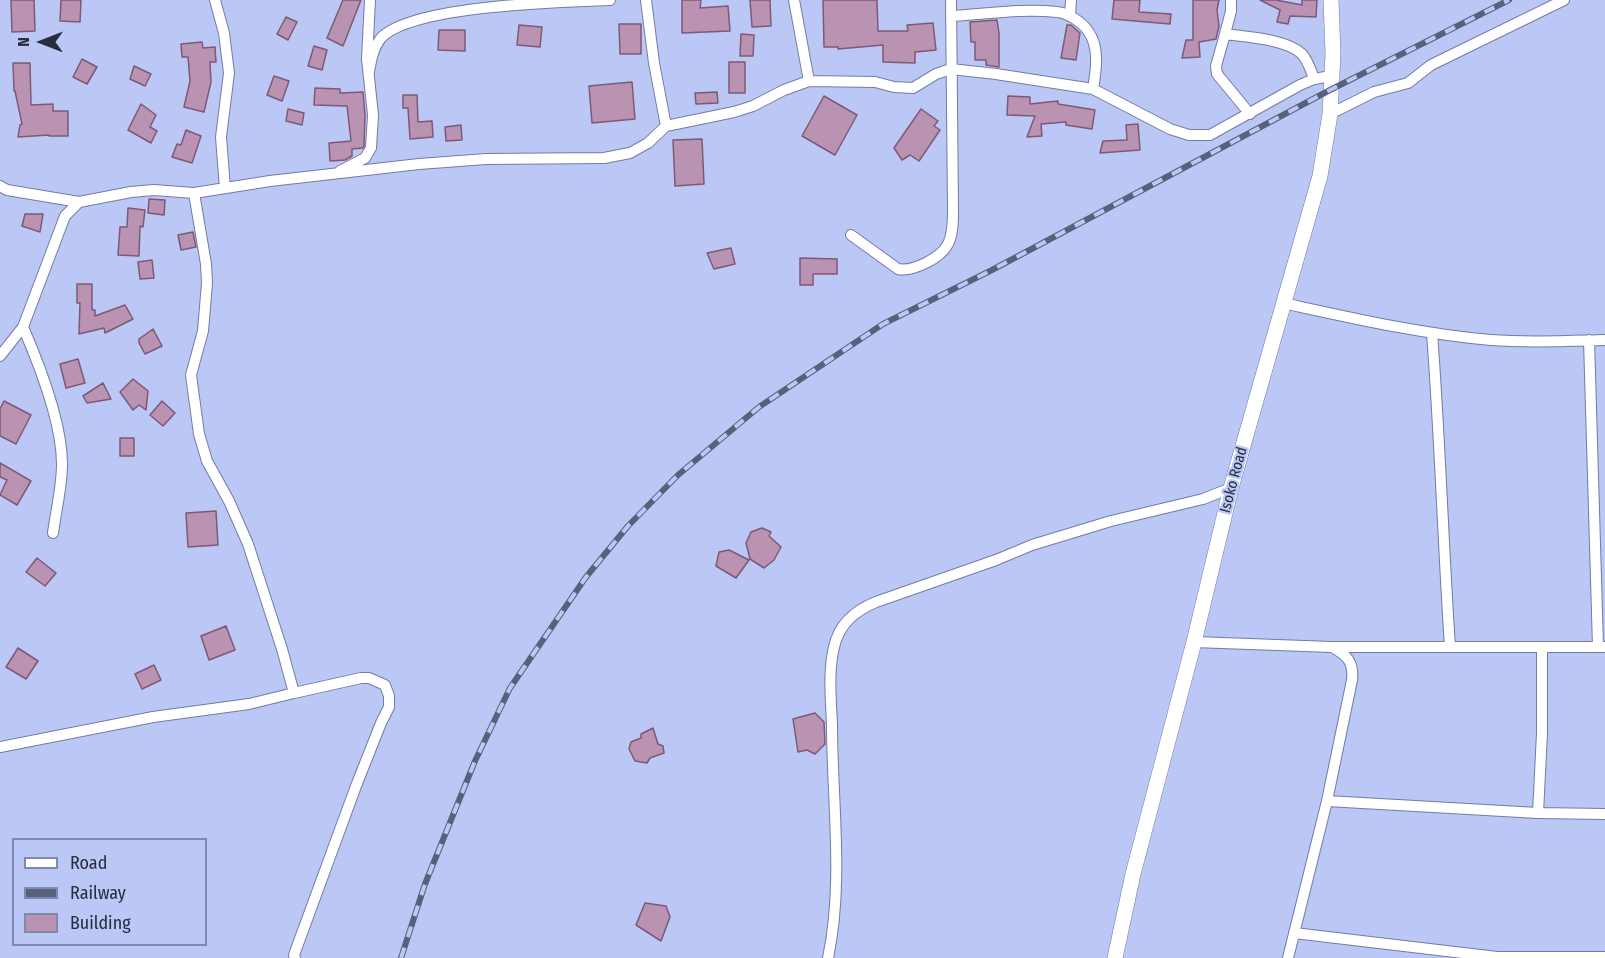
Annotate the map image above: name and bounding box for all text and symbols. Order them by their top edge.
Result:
north arrow [12,12,72,72]
text: N [14,37,33,47]
street label: Isoko Road [1217,445,1251,515]
legend [12,838,207,946]
text: Road [70,852,107,874]
text: Railway [70,882,126,904]
text: Building [70,912,131,934]

